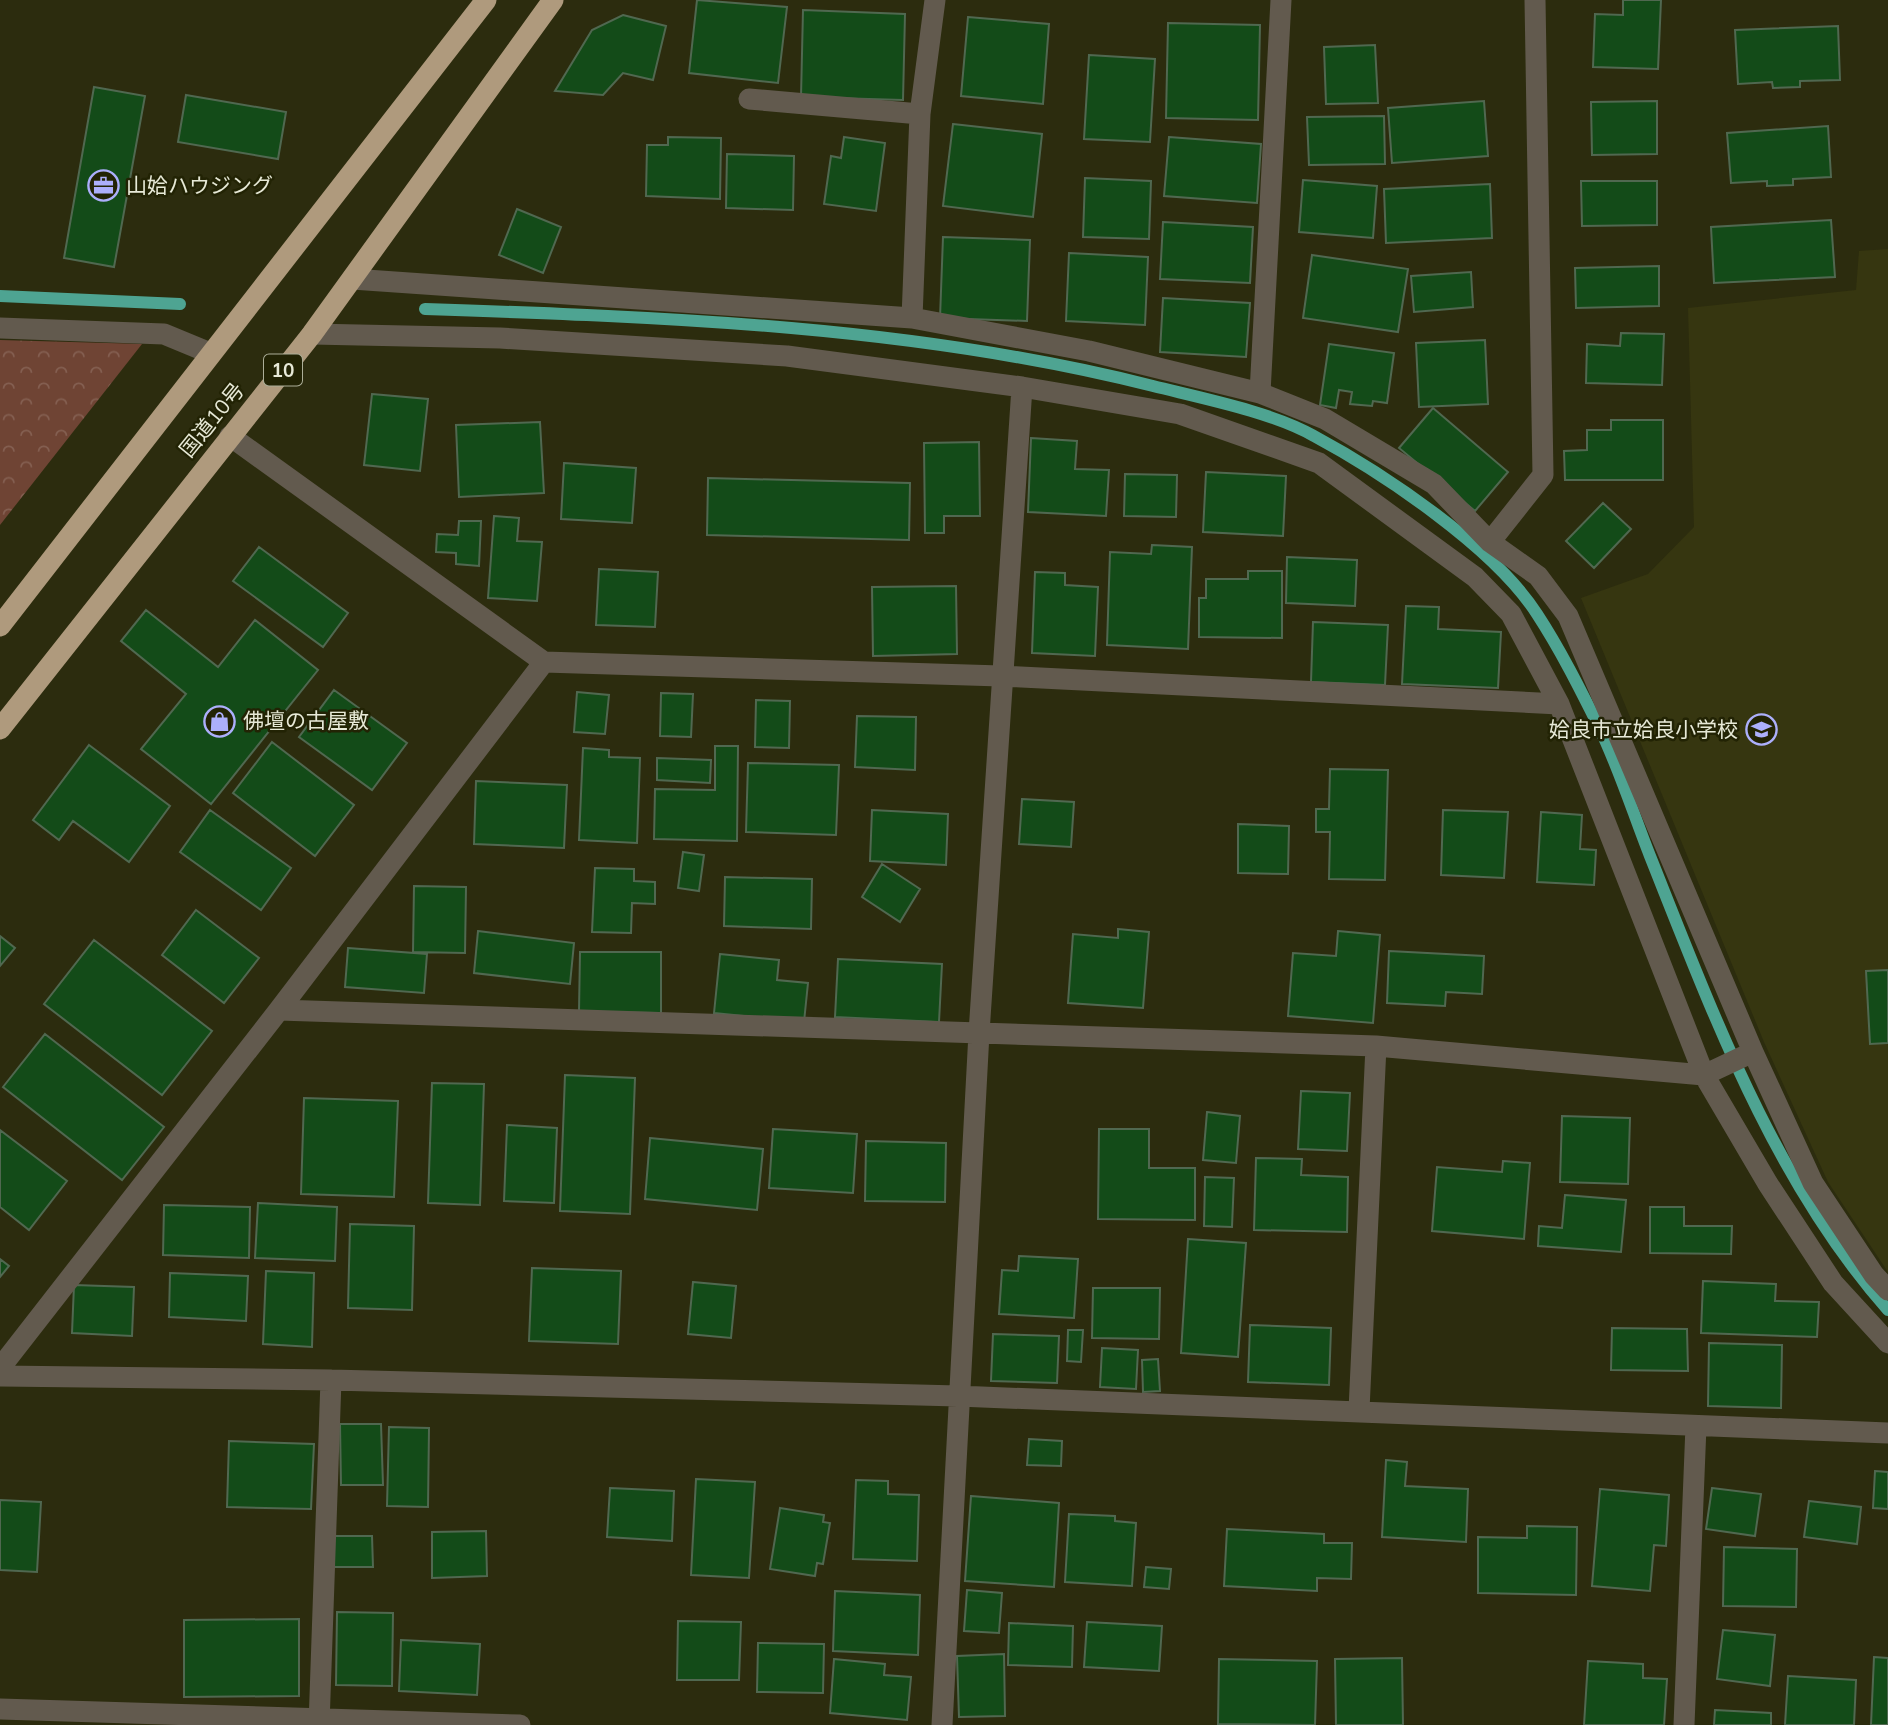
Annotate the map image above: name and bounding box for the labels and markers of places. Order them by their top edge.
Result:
office icon: 山姶ハウジング [86,169,120,203]
place label: 山姶ハウジング [126,172,273,198]
shop icon: 佛壇の古屋敷 [203,704,237,738]
place label: 佛壇の古屋敷 [243,707,369,733]
school or university icon: 姶良市立姶良小学校 [1744,713,1778,747]
place label: 姶良市立姶良小学校 [1549,716,1738,742]

